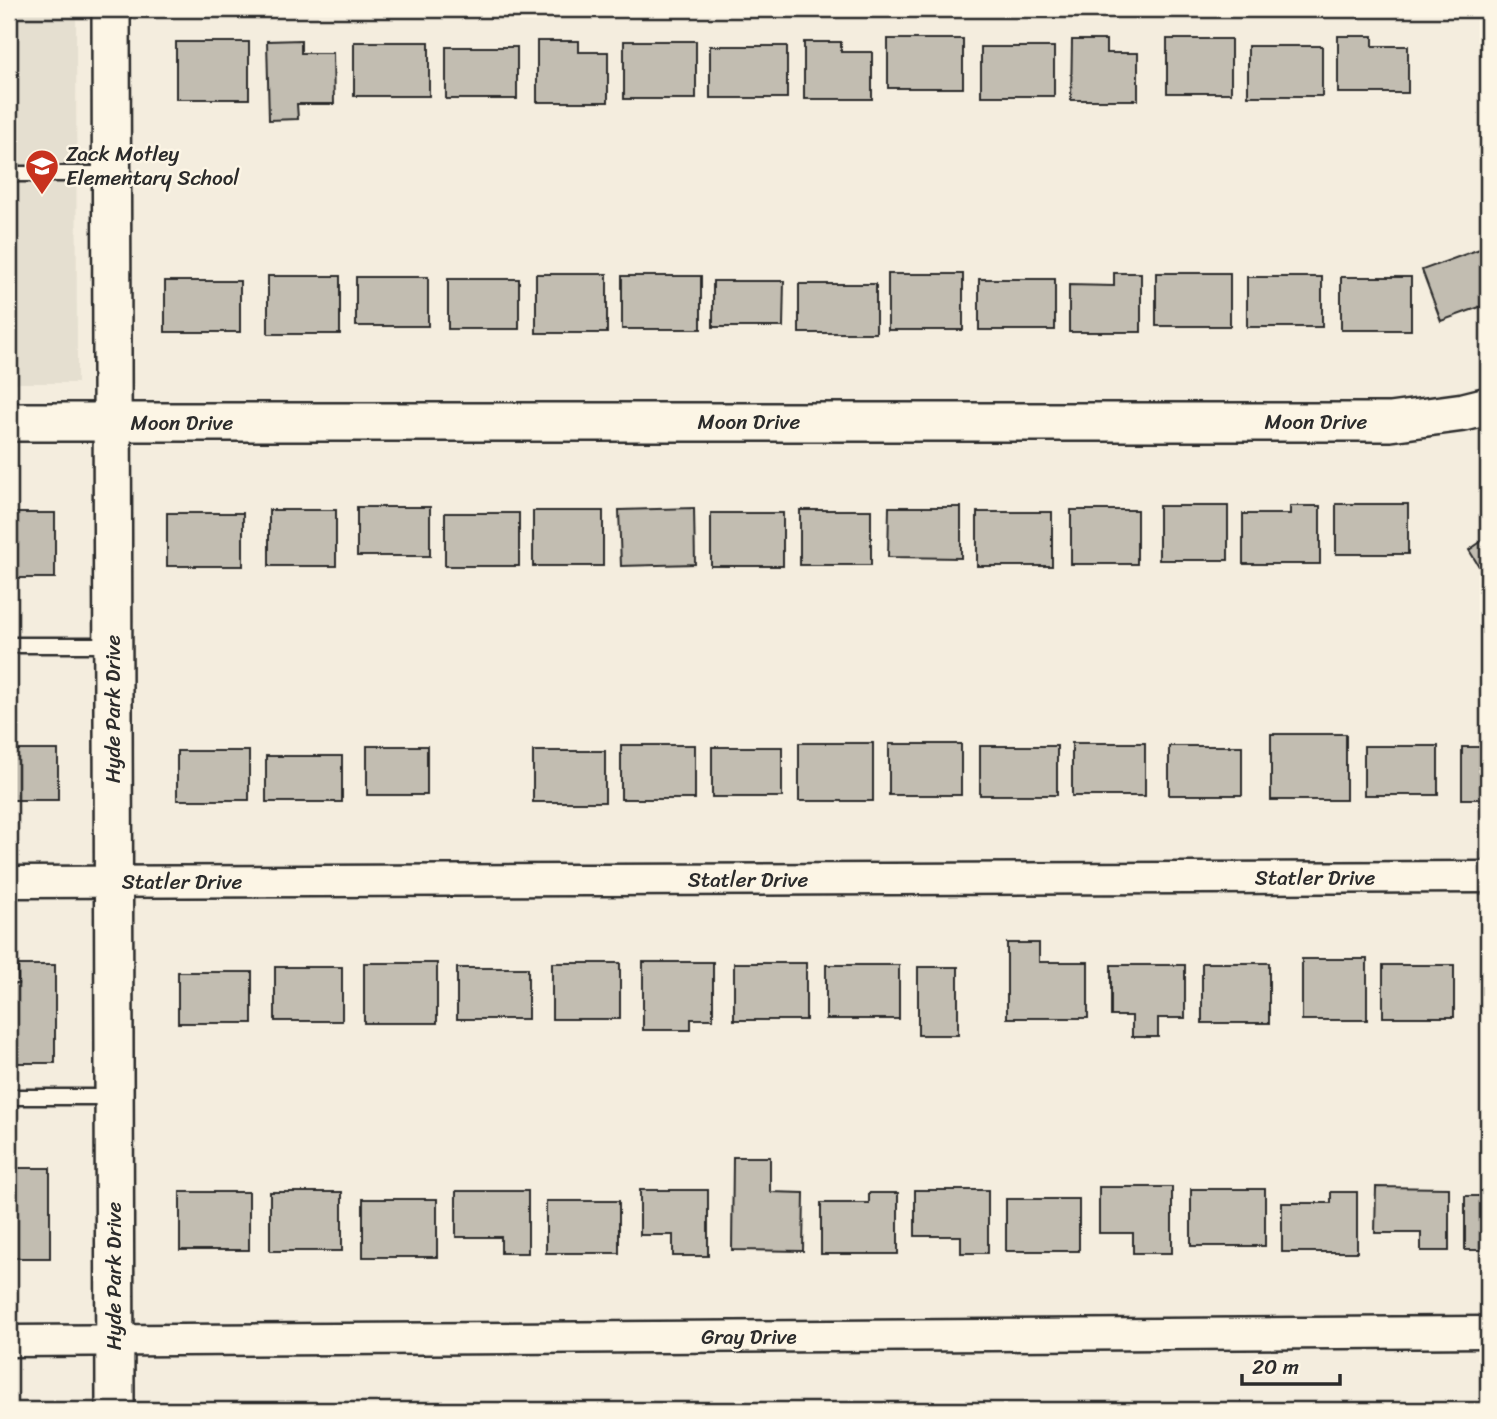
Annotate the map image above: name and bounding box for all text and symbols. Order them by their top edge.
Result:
place label: Zack Motley Elementary School [66,135,240,197]
school or university icon: Zack Motley Elementary School [23,147,61,196]
street label: Moon Drive [698,403,801,441]
street label: Moon Drive [1265,403,1368,441]
street label: Moon Drive [131,404,234,442]
street label: Hyde Park Drive [94,634,132,783]
street label: Statler Drive [1255,859,1375,897]
street label: Statler Drive [688,861,808,899]
street label: Statler Drive [122,863,242,901]
street label: Hyde Park Drive [95,1201,133,1350]
street label: Gray Drive [701,1318,797,1356]
scale bar [1242,1342,1340,1386]
text: 20 m [1252,1348,1299,1386]

